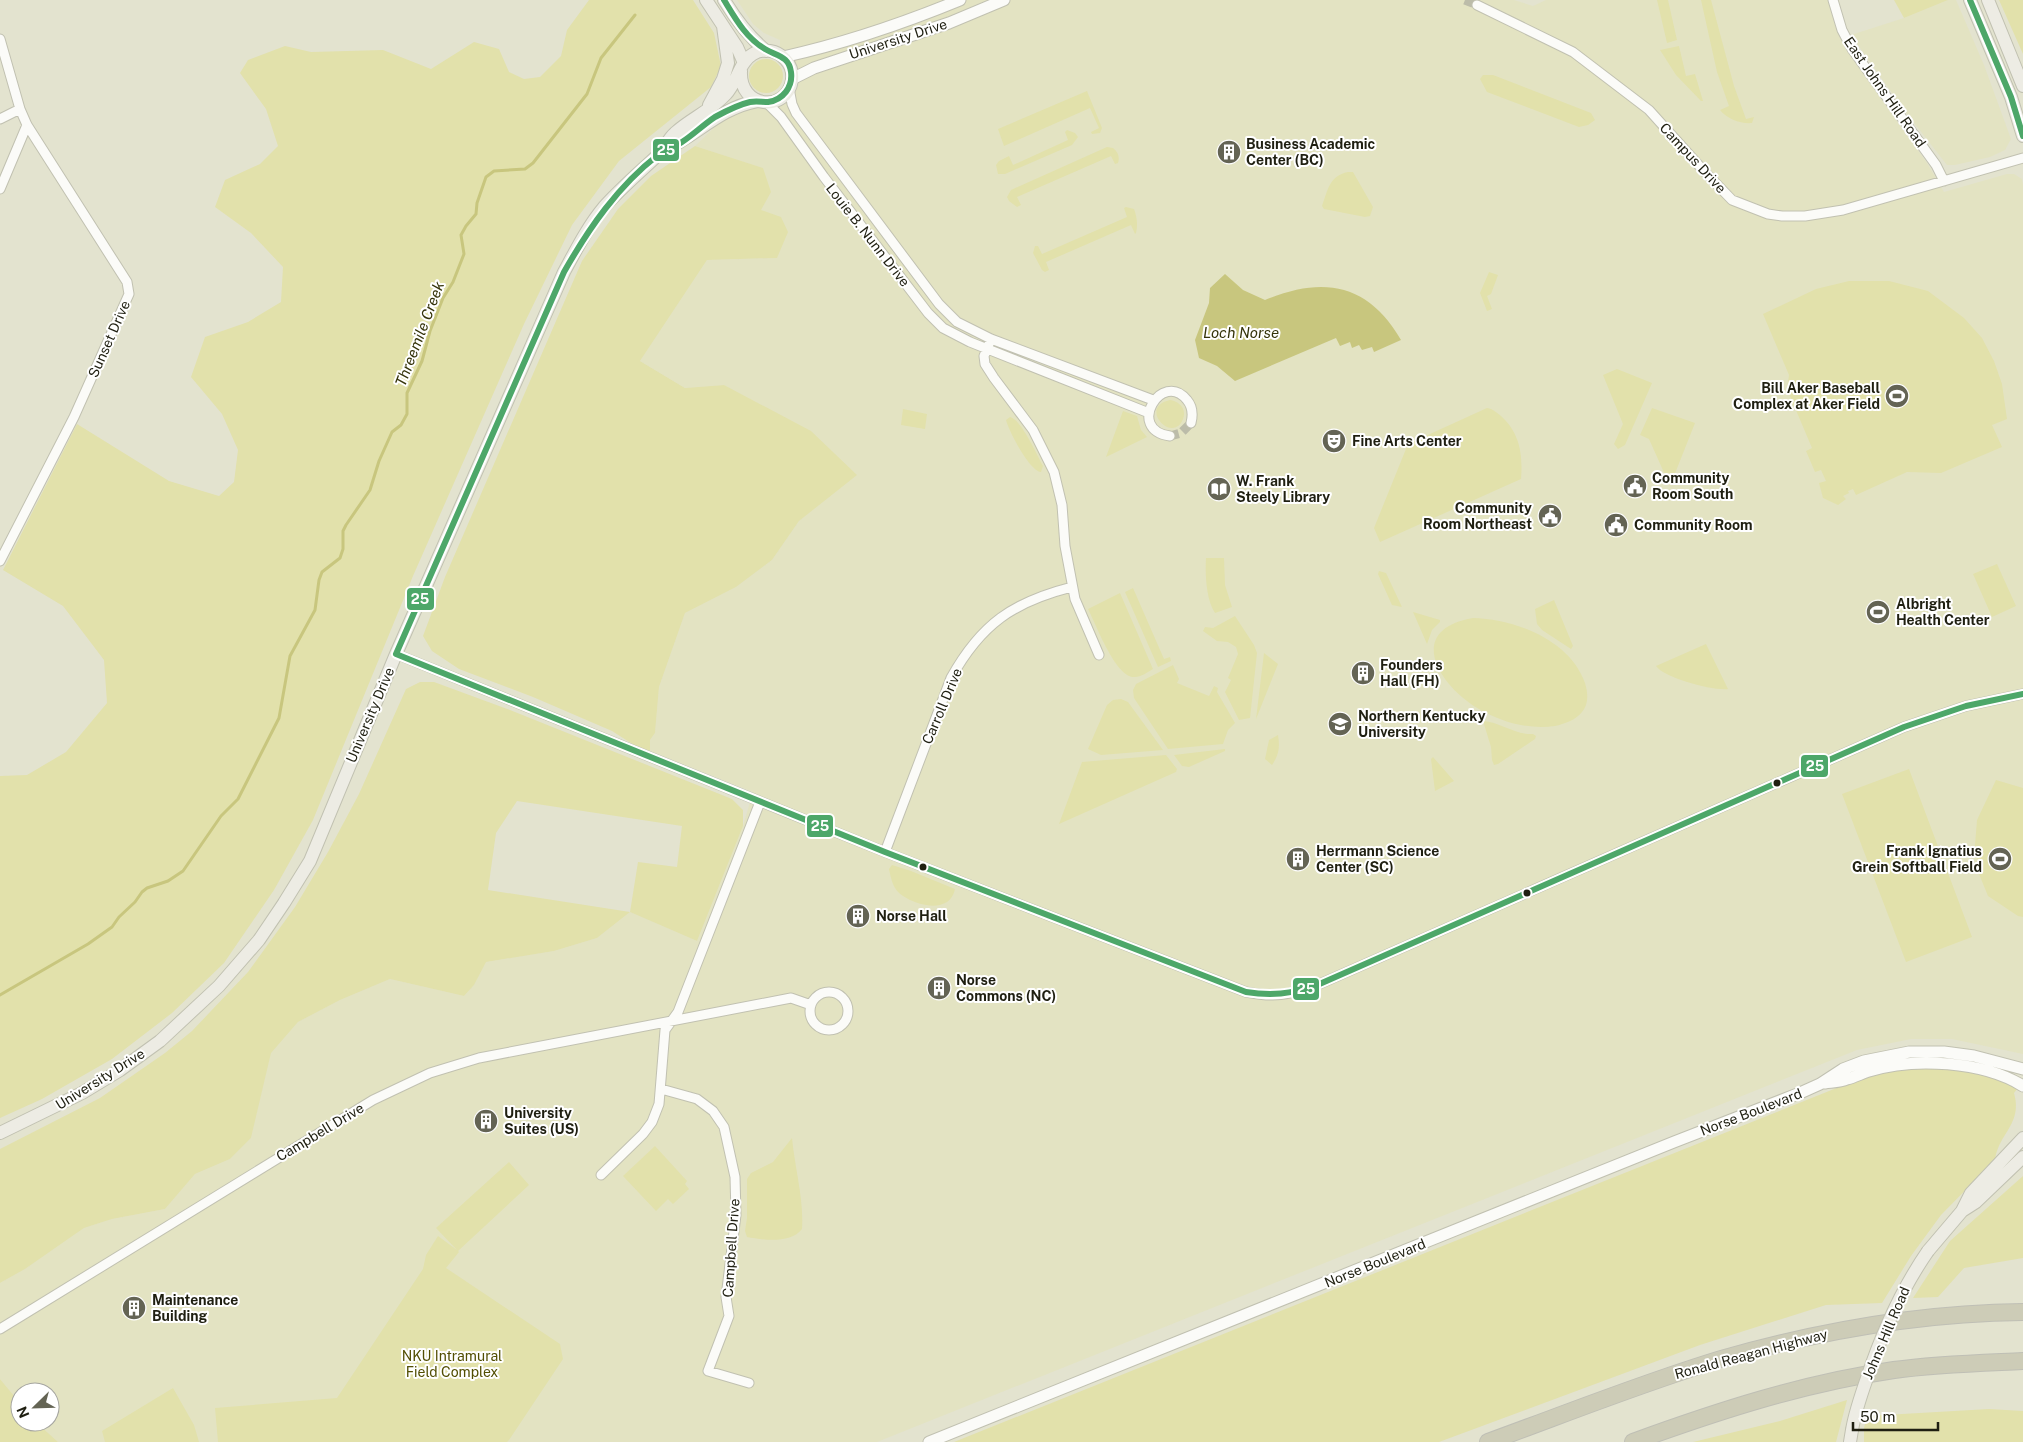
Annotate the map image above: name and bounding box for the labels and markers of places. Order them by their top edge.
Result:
place label: Business Academic Center (BC) [1246,136,1376,168]
building icon: Business Academic Center (BC) [1216,139,1242,165]
place label: Bill Aker Baseball Complex at Aker Field [1733,380,1880,412]
sports icon: Bill Aker Baseball Complex at Aker Field [1884,383,1910,409]
theatre icon: Fine Arts Center [1321,428,1347,454]
place label: Fine Arts Center [1352,433,1462,449]
place label: Community Room South [1652,470,1733,502]
place label: W. Frank Steely Library [1236,473,1330,505]
public building icon: Community Room South [1622,473,1648,499]
library icon: W. Frank Steely Library [1206,476,1232,502]
place label: Community Room Northeast [1423,500,1532,532]
public building icon: Community Room Northeast [1537,503,1563,529]
public building icon: Community Room [1603,512,1629,538]
place label: Community Room [1634,517,1753,533]
place label: Albright Health Center [1896,596,1990,628]
sports icon: Albright Health Center [1865,599,1891,625]
place label: Founders Hall (FH) [1380,657,1443,689]
building icon: Founders Hall (FH) [1350,660,1376,686]
place label: Northern Kentucky University [1358,708,1486,740]
school or university icon: Northern Kentucky University [1327,711,1353,737]
unlabelled marker [1772,778,1782,788]
place label: Herrmann Science Center (SC) [1316,843,1439,875]
place label: Frank Ignatius Grein Softball Field [1852,843,1982,875]
building icon: Herrmann Science Center (SC) [1285,846,1311,872]
sports icon: Frank Ignatius Grein Softball Field [1987,846,2013,872]
unlabelled marker [918,862,928,872]
unlabelled marker [1522,888,1532,898]
building icon: Norse Hall [845,903,871,929]
place label: Norse Hall [876,908,947,924]
place label: Norse Commons (NC) [956,972,1056,1004]
building icon: Norse Commons (NC) [926,975,952,1001]
place label: University Suites (US) [504,1105,579,1137]
building icon: University Suites (US) [473,1108,499,1134]
place label: Maintenance Building [152,1292,238,1324]
building icon: Maintenance Building [121,1295,147,1321]

